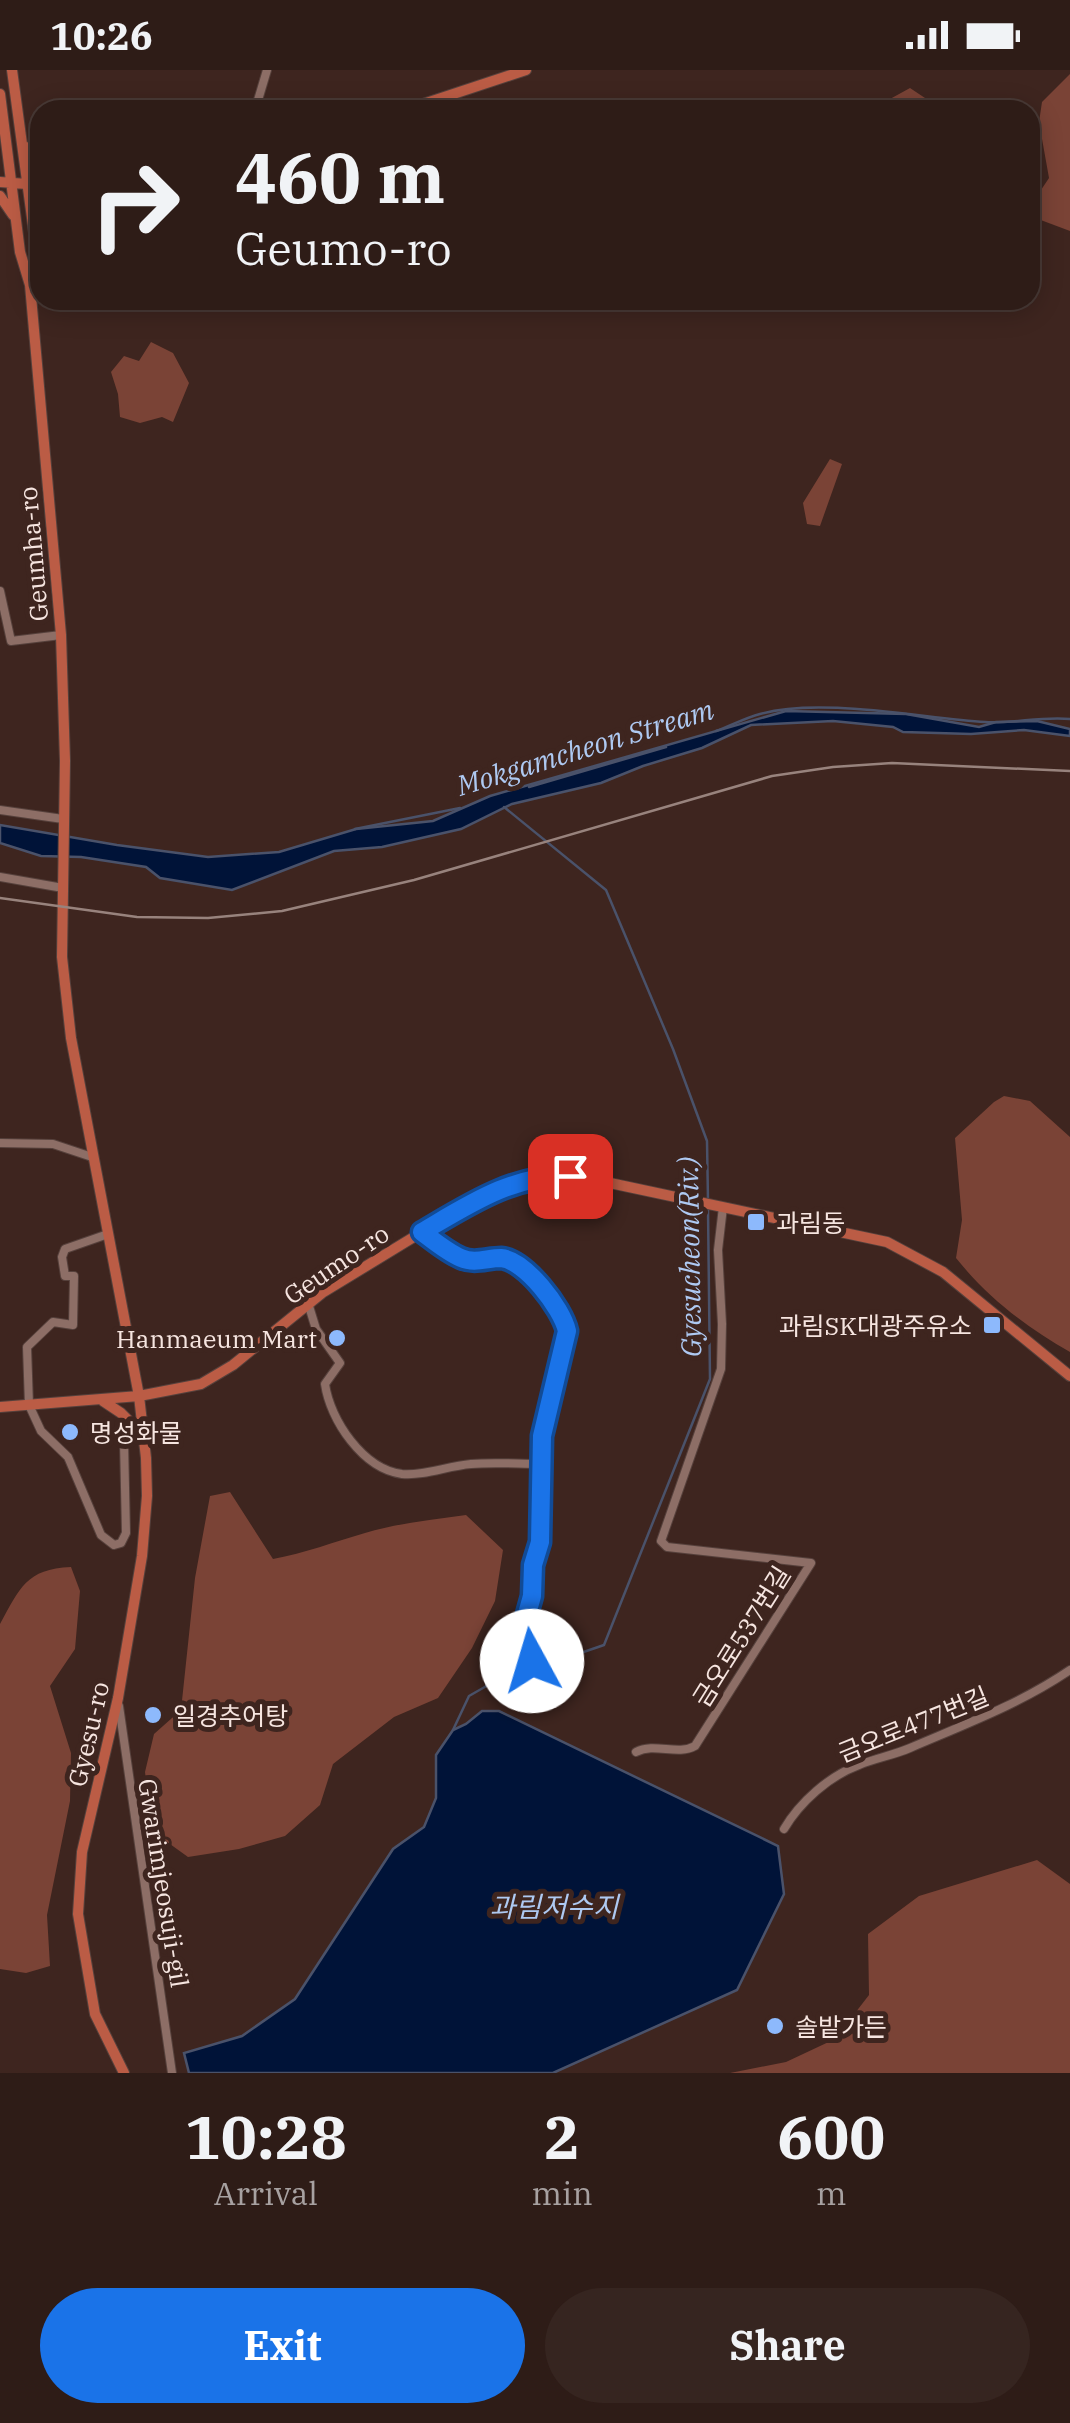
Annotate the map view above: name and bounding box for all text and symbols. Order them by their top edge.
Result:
text: 10:26 [50,11,153,60]
text: 460 m [235,131,445,222]
icon: right [70,140,200,270]
text: Geumo-ro [235,219,452,277]
street label: Geumha-ro [11,485,55,623]
water label: Mokgamcheon Stream [451,690,718,804]
pin [528,1134,613,1219]
icon: arrive [543,1149,598,1204]
water label: Gyesucheon(Riv.) [669,1157,709,1357]
place label: 과림동 [776,1206,845,1239]
marker: 과림동 [745,1211,767,1233]
street label: Geumo-ro [277,1217,395,1311]
place label: 과림SK대광주유소 [779,1309,972,1342]
marker: 과림SK대광주유소 [981,1314,1003,1336]
place label: Hanmaeum Mart [116,1322,317,1355]
marker: Hanmaeum Mart [326,1327,348,1349]
place label: 명성화물 [90,1416,182,1449]
marker: 명성화물 [59,1421,81,1443]
street label: 금오로537번길 [685,1559,797,1713]
position arrow [480,1609,584,1713]
street label: Gyesu-ro [60,1678,116,1790]
street label: 금오로477번길 [833,1679,993,1769]
place label: 일경추어탕 [173,1699,288,1732]
marker: 일경추어탕 [142,1704,164,1726]
street label: Gwarimjeosuji-gil [131,1776,197,1990]
water label: 과림저수지 [490,1888,621,1925]
place label: 솔밭가든 [795,2010,887,2043]
marker: 솔밭가든 [764,2015,786,2037]
text: 10:28 [185,2097,347,2176]
text: 2 [544,2097,580,2176]
text: 600 [777,2097,885,2176]
text: Arrival [214,2172,318,2214]
text: min [532,2172,593,2214]
text: m [816,2172,847,2214]
button: Exit [40,2288,525,2403]
button: Share [545,2288,1030,2403]

